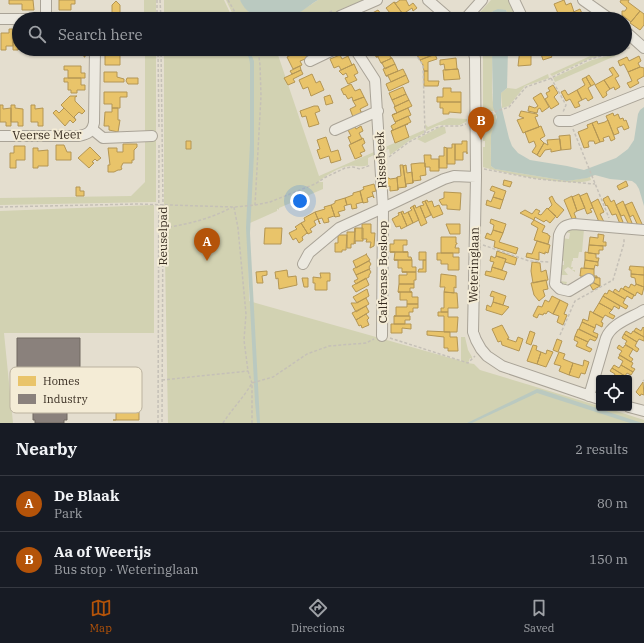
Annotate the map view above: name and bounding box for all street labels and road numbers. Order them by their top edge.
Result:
street label: Veerse Meer [12,126,82,143]
street label: Rissebeek [372,131,389,189]
street label: Reuselpad [155,207,170,265]
street label: Calfvense Bosloop [375,221,390,323]
street label: Weteringlaan [465,227,482,303]

